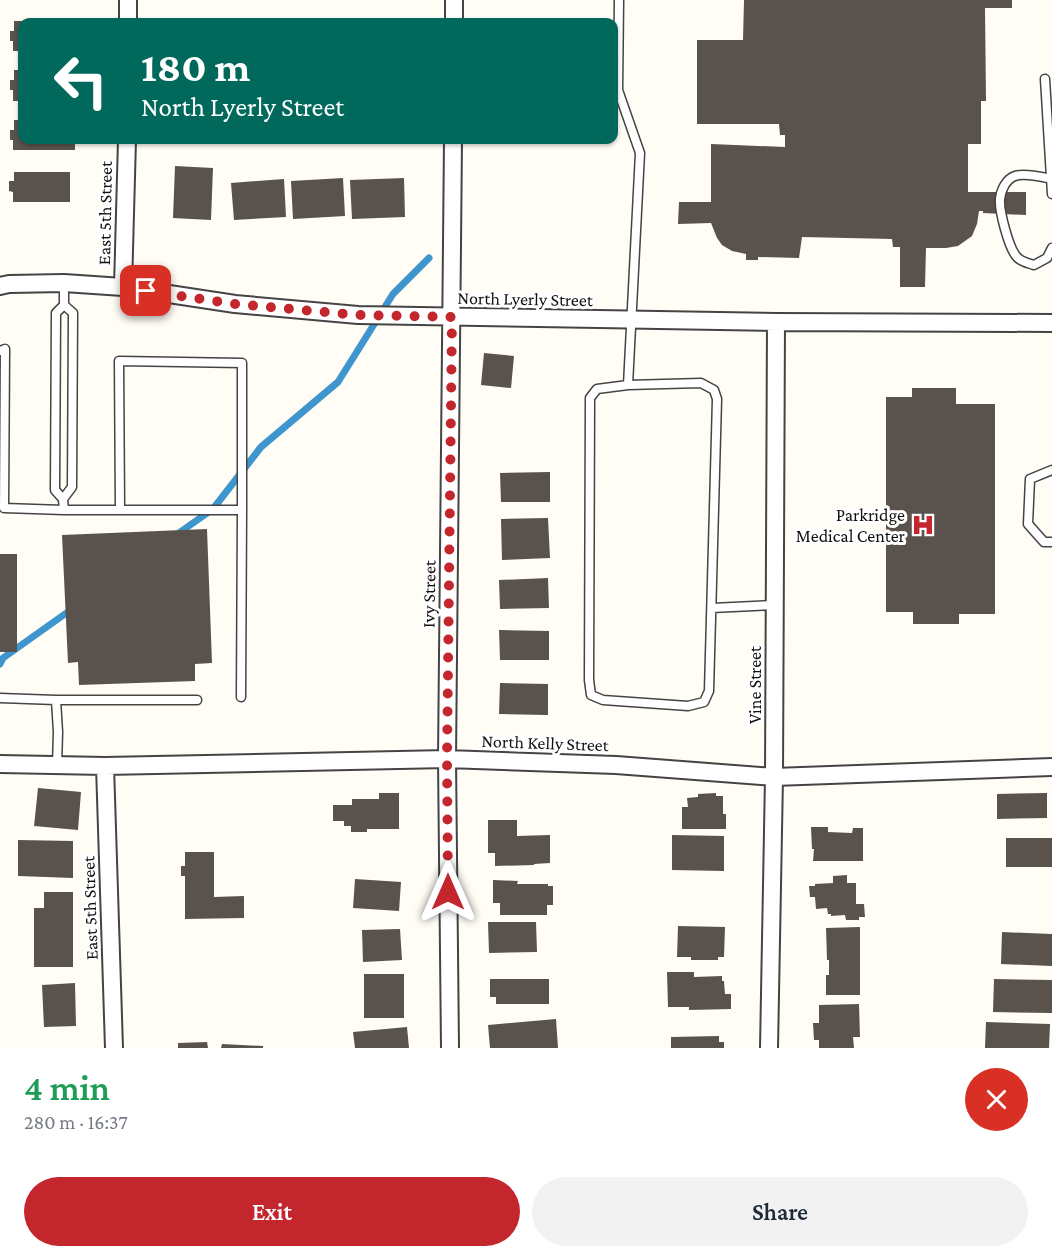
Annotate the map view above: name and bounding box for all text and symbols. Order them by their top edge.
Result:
icon: left [42,42,120,120]
text: 180 m [141,43,250,90]
text: North Lyerly Street [141,92,344,122]
street label: East 5th Street [94,160,116,265]
pin [120,265,171,316]
icon: arrive [129,274,162,307]
street label: North Lyerly Street [457,288,594,310]
place label: Parkridge Medical Center [796,505,906,546]
hospital icon: Parkridge Medical Center [910,512,936,538]
street label: Ivy Street [418,559,440,628]
street label: Vine Street [745,645,765,724]
street label: North Kelly Street [481,731,610,755]
street label: East 5th Street [78,855,102,960]
position arrow [416,860,480,924]
text: 4 min [24,1068,110,1108]
button: close [965,1068,1028,1131]
text: 280 m · 16:37 [24,1111,128,1133]
button: Exit [24,1177,520,1246]
button: Share [532,1177,1028,1246]

